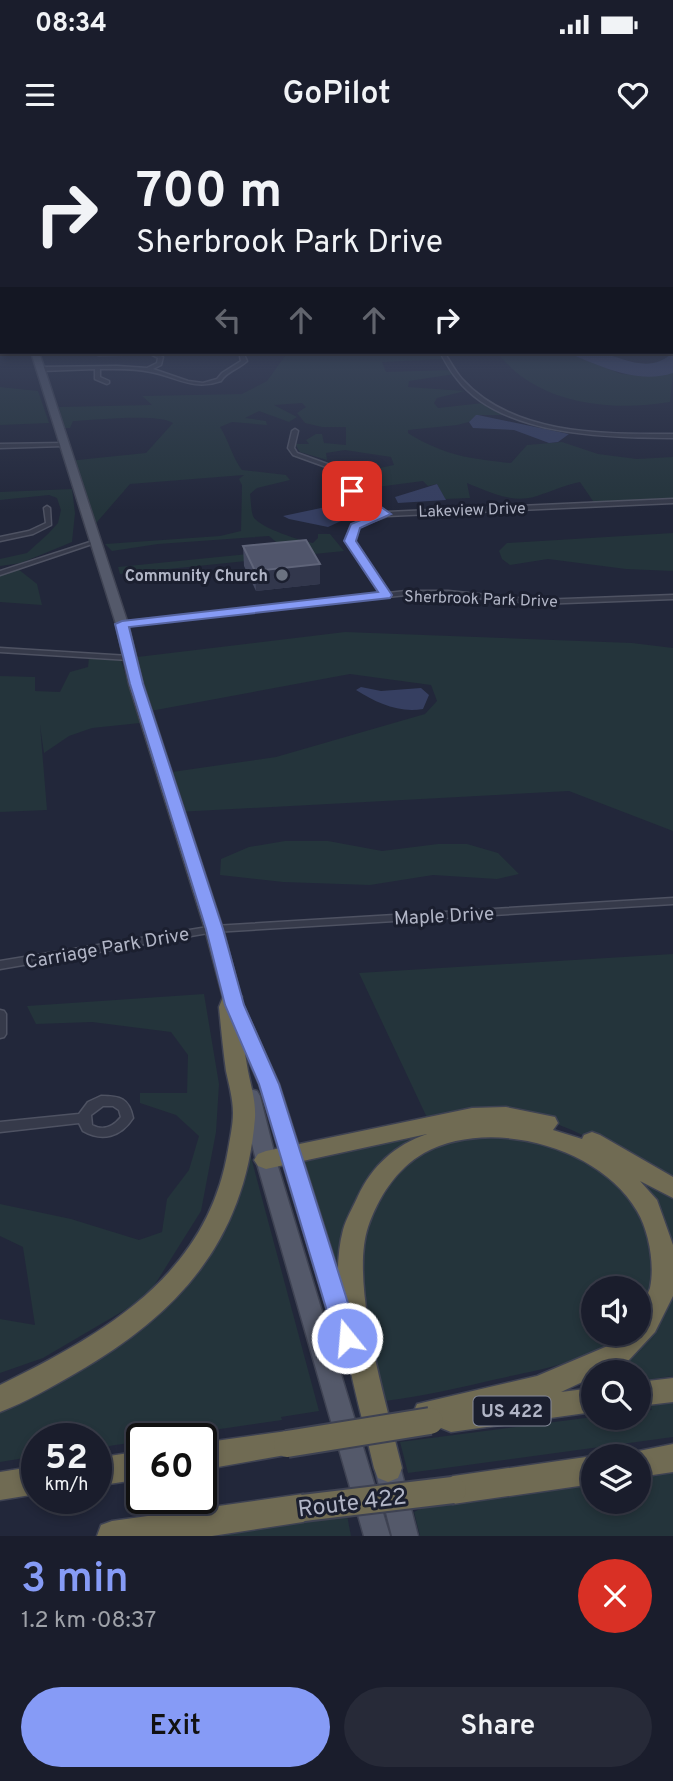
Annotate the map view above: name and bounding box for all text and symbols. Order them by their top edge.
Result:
text: 08:34 [35,8,107,41]
text: GoPilot [282,75,391,115]
icon: menu [21,76,59,114]
icon: heart [614,76,652,114]
text: 700 m [136,163,282,225]
icon: right [21,168,112,259]
text: Sherbrook Park Drive [136,224,443,264]
icon: left [209,301,247,339]
icon: ahead [282,301,320,339]
icon: ahead [355,301,393,339]
icon: right [428,301,466,339]
pin [322,461,382,521]
icon: arrive [333,472,371,510]
street label: Lakeview Drive [418,499,526,523]
place label: Community Church [125,567,268,587]
marker: Community Church [274,567,290,583]
street label: Sherbrook Park Drive [404,587,558,613]
street label: Maple Drive [393,902,495,932]
street label: Carriage Park Drive [23,923,191,975]
map controls [581,1276,651,1514]
button: sound [581,1276,651,1346]
position arrow [310,1301,384,1375]
button: search [581,1360,651,1430]
road number: US 422 [474,1396,550,1426]
speed limit sign: 60 [126,1423,217,1514]
text: 52 [45,1437,88,1481]
button: layers [581,1444,651,1514]
text: km/h [45,1474,88,1497]
street label: Route 422 [296,1483,408,1526]
text: 3 min [21,1554,129,1607]
button: close [578,1559,652,1633]
text: 1.2 km · 08:37 [21,1607,156,1636]
button: Exit [21,1687,330,1767]
button: Share [344,1687,652,1767]

